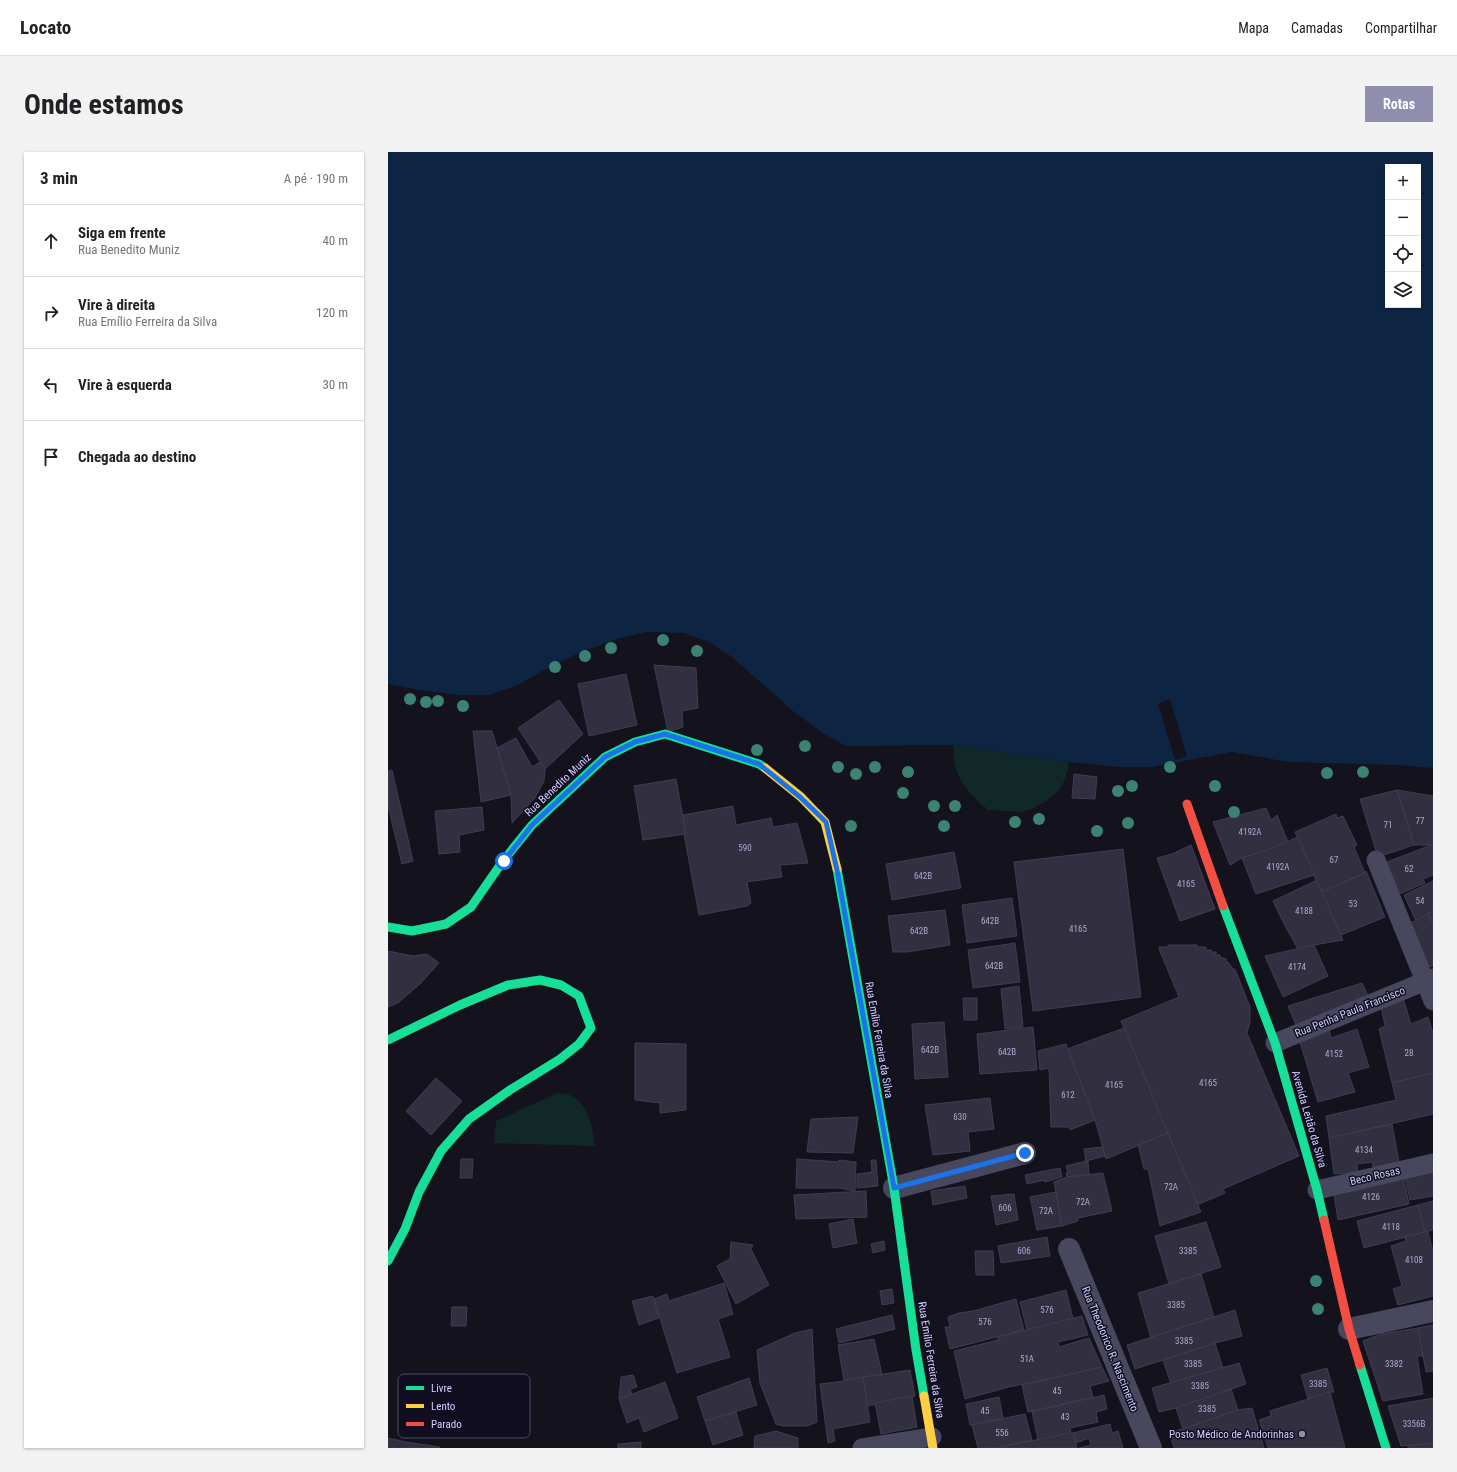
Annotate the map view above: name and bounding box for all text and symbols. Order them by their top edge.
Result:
text: Locato [20,16,71,39]
text: Mapa [1238,20,1269,36]
text: Camadas [1291,20,1343,36]
text: Compartilhar [1365,20,1437,36]
button: Rotas [1365,86,1433,122]
text: Onde estamos [24,88,184,121]
map controls [1385,164,1421,308]
button: + [1385,164,1421,200]
text: 3 min [40,168,78,188]
text: A pé · 190 m [284,171,348,186]
button: − [1385,200,1421,236]
text: Siga em frente [78,224,166,242]
icon: ahead [40,230,62,252]
text: 40 m [322,233,348,248]
button: locate [1385,236,1421,272]
text: Rua Benedito Muniz [78,242,180,257]
button: layers [1385,272,1421,308]
text: Vire à direita [78,296,155,314]
icon: right [40,302,62,324]
text: 120 m [316,305,348,320]
text: Rua Emílio Ferreira da Silva [78,314,217,329]
icon: left [40,374,62,396]
text: Vire à esquerda [78,376,172,394]
text: 30 m [322,377,348,392]
icon: arrive [40,446,62,468]
text: Chegada ao destino [78,448,196,466]
street label: Rua Benedito Muniz [522,751,594,819]
house number: 77 [1416,816,1425,826]
house number: 71 [1384,820,1392,830]
house number: 4192A [1239,827,1261,837]
house number: 590 [738,843,752,853]
route start [495,852,513,870]
house number: 67 [1330,855,1339,865]
house number: 4192A [1267,862,1289,872]
house number: 62 [1405,864,1414,874]
house number: 642B [914,871,932,881]
house number: 4165 [1177,879,1195,889]
house number: 54 [1416,896,1425,906]
house number: 53 [1349,899,1357,909]
house number: 4188 [1295,906,1313,916]
house number: 642B [981,916,999,926]
house number: 4165 [1069,924,1087,934]
house number: 642B [910,926,928,936]
house number: 642B [985,961,1003,971]
house number: 4174 [1288,962,1306,972]
street label: Rua Emílio Ferreira da Silva [862,981,896,1099]
street label: Rua Penha Paula Francisco [1293,984,1407,1040]
house number: 642B [921,1045,939,1055]
house number: 642B [998,1047,1016,1057]
house number: 28 [1405,1048,1413,1058]
house number: 4152 [1325,1049,1343,1059]
street label: Avenida Leitão da Silva [1289,1069,1329,1169]
house number: 4165 [1199,1078,1217,1088]
house number: 4165 [1105,1080,1123,1090]
house number: 612 [1061,1090,1075,1100]
house number: 630 [953,1112,967,1122]
route end [1016,1144,1034,1162]
house number: 4134 [1355,1145,1373,1155]
street label: Beco Rosas [1349,1164,1401,1188]
house number: 72A [1164,1182,1178,1192]
house number: 4126 [1362,1192,1380,1202]
house number: 72A [1076,1197,1090,1207]
house number: 606 [998,1203,1012,1213]
house number: 72A [1039,1206,1053,1216]
house number: 4118 [1382,1222,1400,1232]
house number: 606 [1017,1246,1031,1256]
house number: 3385 [1179,1246,1197,1256]
house number: 4108 [1405,1255,1423,1265]
street label: Rua Theodorico R. Nascimento [1079,1285,1141,1414]
house number: 3385 [1167,1300,1185,1310]
street label: Rua Emílio Ferreira da Silva [915,1301,947,1419]
house number: 576 [1040,1305,1054,1315]
house number: 576 [978,1317,992,1327]
house number: 3385 [1175,1336,1193,1346]
house number: 51A [1020,1354,1034,1364]
house number: 3385 [1184,1359,1202,1369]
house number: 3382 [1385,1359,1403,1369]
legend [398,1374,530,1438]
house number: 3385 [1309,1379,1327,1389]
house number: 3385 [1191,1381,1209,1391]
text: Livre [431,1382,452,1395]
house number: 45 [1053,1386,1062,1396]
text: Lento [431,1400,456,1413]
house number: 3385 [1198,1404,1216,1414]
house number: 45 [981,1406,990,1416]
house number: 43 [1061,1412,1069,1422]
text: Parado [431,1418,462,1431]
house number: 3356B [1403,1419,1425,1429]
house number: 556 [995,1428,1009,1438]
place label: Posto Médico de Andorinhas [1169,1428,1294,1441]
marker: Posto Médico de Andorinhas [1297,1429,1307,1439]

